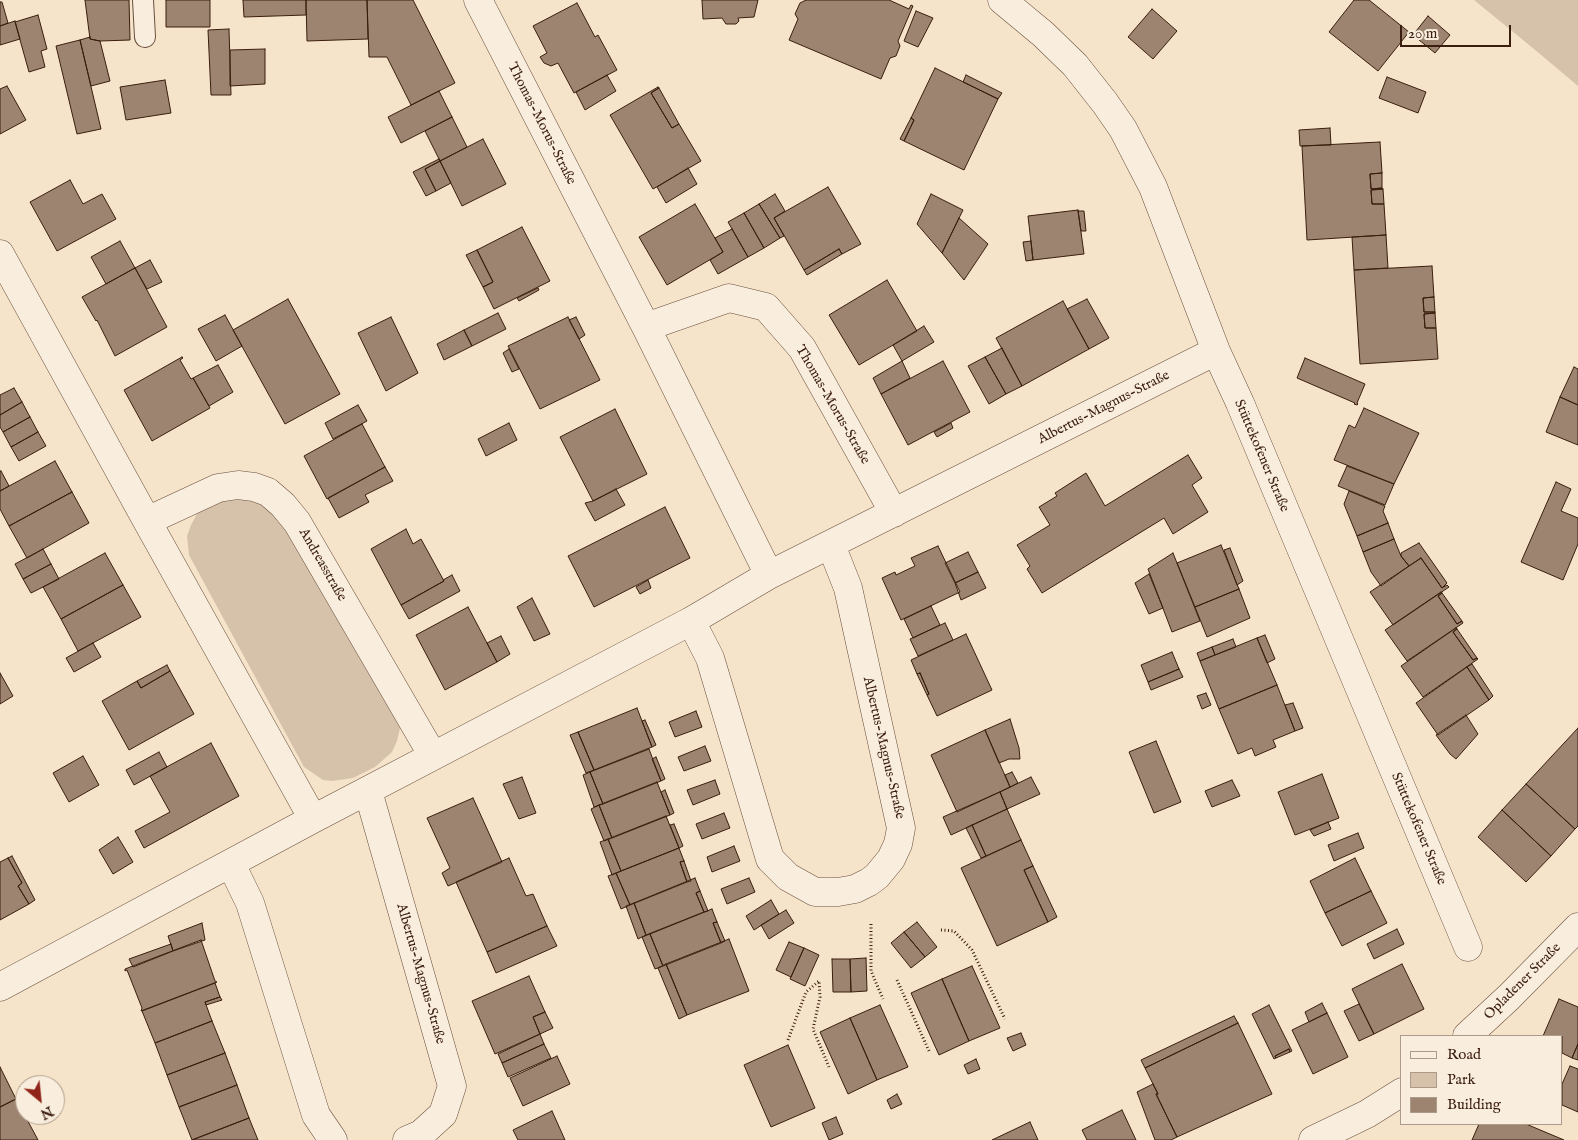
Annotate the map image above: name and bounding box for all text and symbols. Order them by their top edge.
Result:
scale bar [1403,15,1514,47]
text: 20 m [1408,24,1437,43]
street label: Thomas-Morus-Straße [503,60,579,188]
street label: Thomas-Morus-Straße [791,342,873,468]
street label: Albertus-Magnus-Straße [1035,367,1173,449]
street label: Stüttekofener Straße [1230,397,1292,515]
street label: Andreasstraße [294,526,350,604]
street label: Albertus-Magnus-Straße [858,675,908,821]
street label: Stüttekofener Straße [1387,770,1449,888]
street label: Albertus-Magnus-Straße [392,902,448,1046]
street label: Opladener Straße [1481,940,1565,1024]
legend [1400,1035,1563,1125]
text: Road [1447,1045,1481,1064]
text: Park [1447,1070,1476,1089]
north arrow [15,1075,65,1125]
text: Building [1447,1095,1501,1114]
text: N [37,1102,56,1123]

